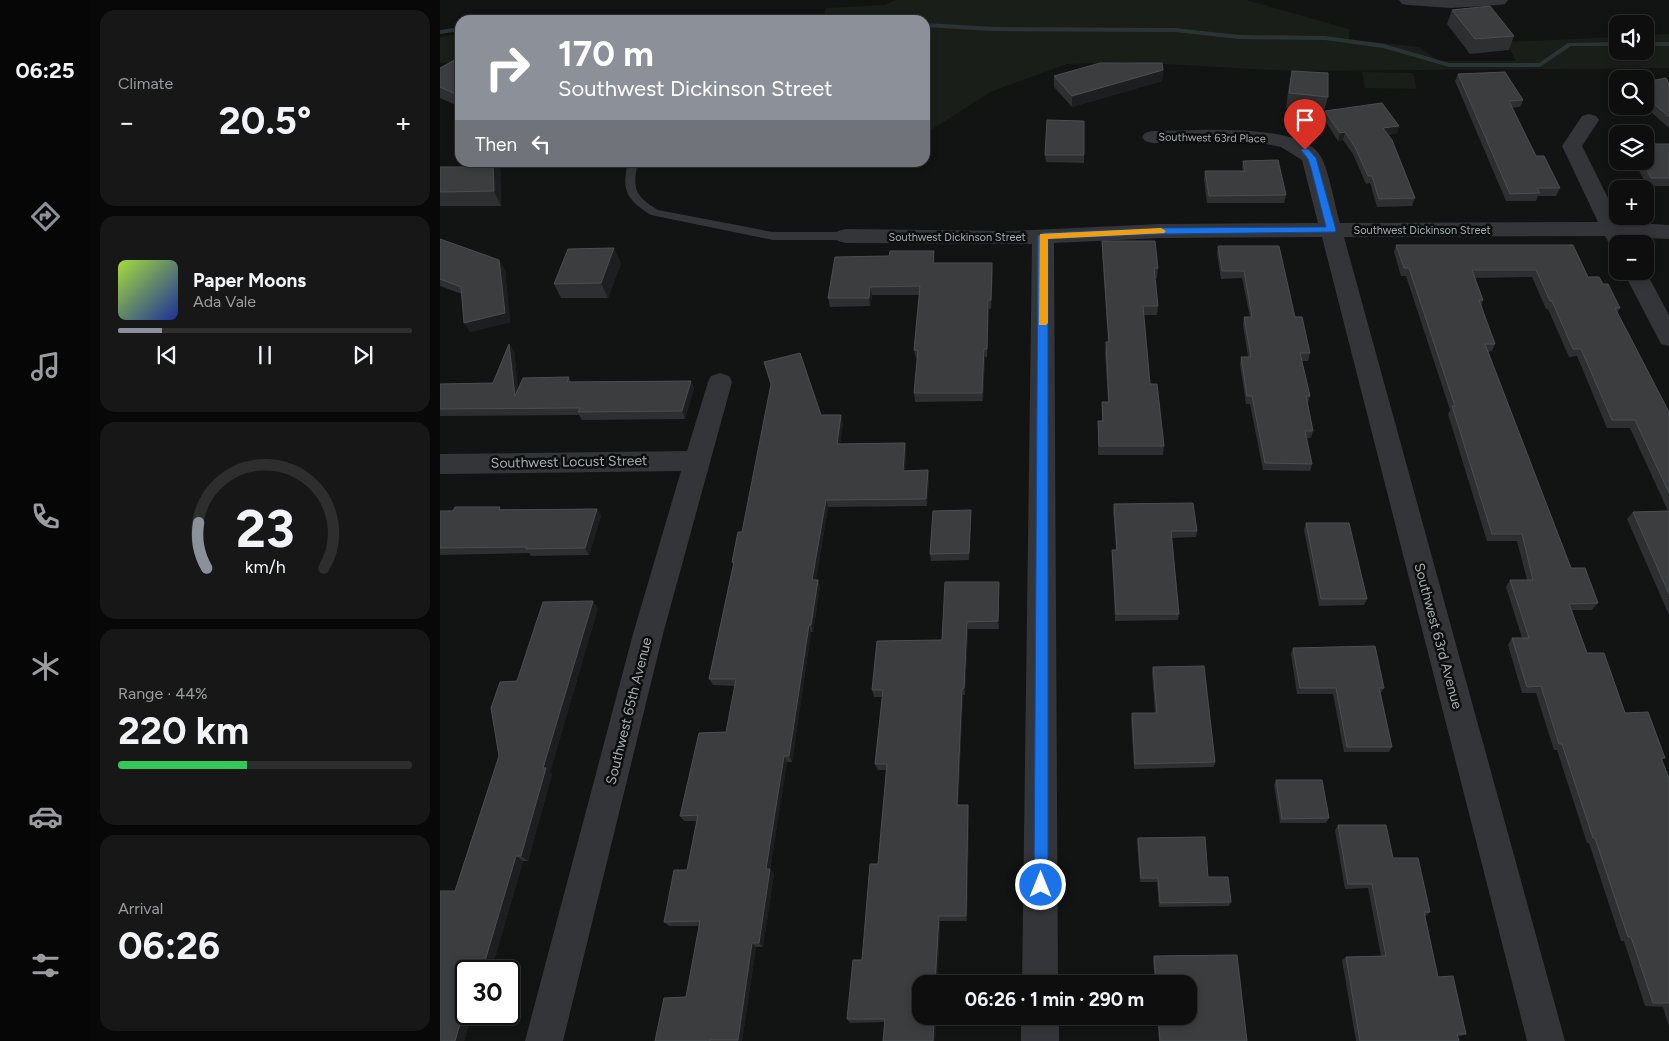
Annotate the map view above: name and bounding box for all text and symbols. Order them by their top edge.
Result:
map controls [1609,15,1654,280]
button: sound [1609,15,1654,60]
text: 170 m [558,33,654,75]
icon: right [475,35,540,100]
text: 06:25 [15,57,75,84]
button: search [1609,70,1654,115]
text: Climate [118,74,173,93]
text: Southwest Dickinson Street [558,75,833,102]
text: 20.5° [219,98,311,144]
pin [1284,99,1326,150]
text: − [118,105,135,139]
text: + [395,105,412,139]
icon: arrive [1291,106,1319,134]
button: layers [1609,125,1654,170]
icon: left [527,130,555,158]
street label: Southwest 63rd Place [1158,131,1266,145]
text: Then [475,133,517,156]
button: + [1609,180,1654,225]
icon: directions [28,199,63,234]
street label: Southwest Dickinson Street [1353,224,1491,237]
street label: Southwest Dickinson Street [888,231,1026,244]
button: − [1609,235,1654,280]
text: Paper Moons [193,269,306,292]
text: Ada Vale [193,292,256,311]
icon: previous [153,341,181,369]
icon: pause [251,341,279,369]
icon: next [349,341,377,369]
icon: music [28,349,63,384]
street label: Southwest Locust Street [491,452,647,472]
text: 23 [235,498,295,560]
icon: phone [28,499,63,534]
text: km/h [245,556,285,577]
street label: Southwest 63rd Avenue [1410,561,1466,711]
street label: Southwest 65th Avenue [602,635,656,786]
icon: climate [28,649,63,684]
text: Range · 44% [118,684,208,703]
text: 220 km [118,708,249,754]
icon: car [28,799,63,834]
position arrow [1014,858,1066,910]
text: Arrival [118,899,163,918]
text: 06:26 [118,923,220,969]
icon: filters [28,948,63,983]
speed limit sign: 30 [455,960,520,1025]
text: 06:26 · 1 min · 290 m [965,988,1144,1011]

